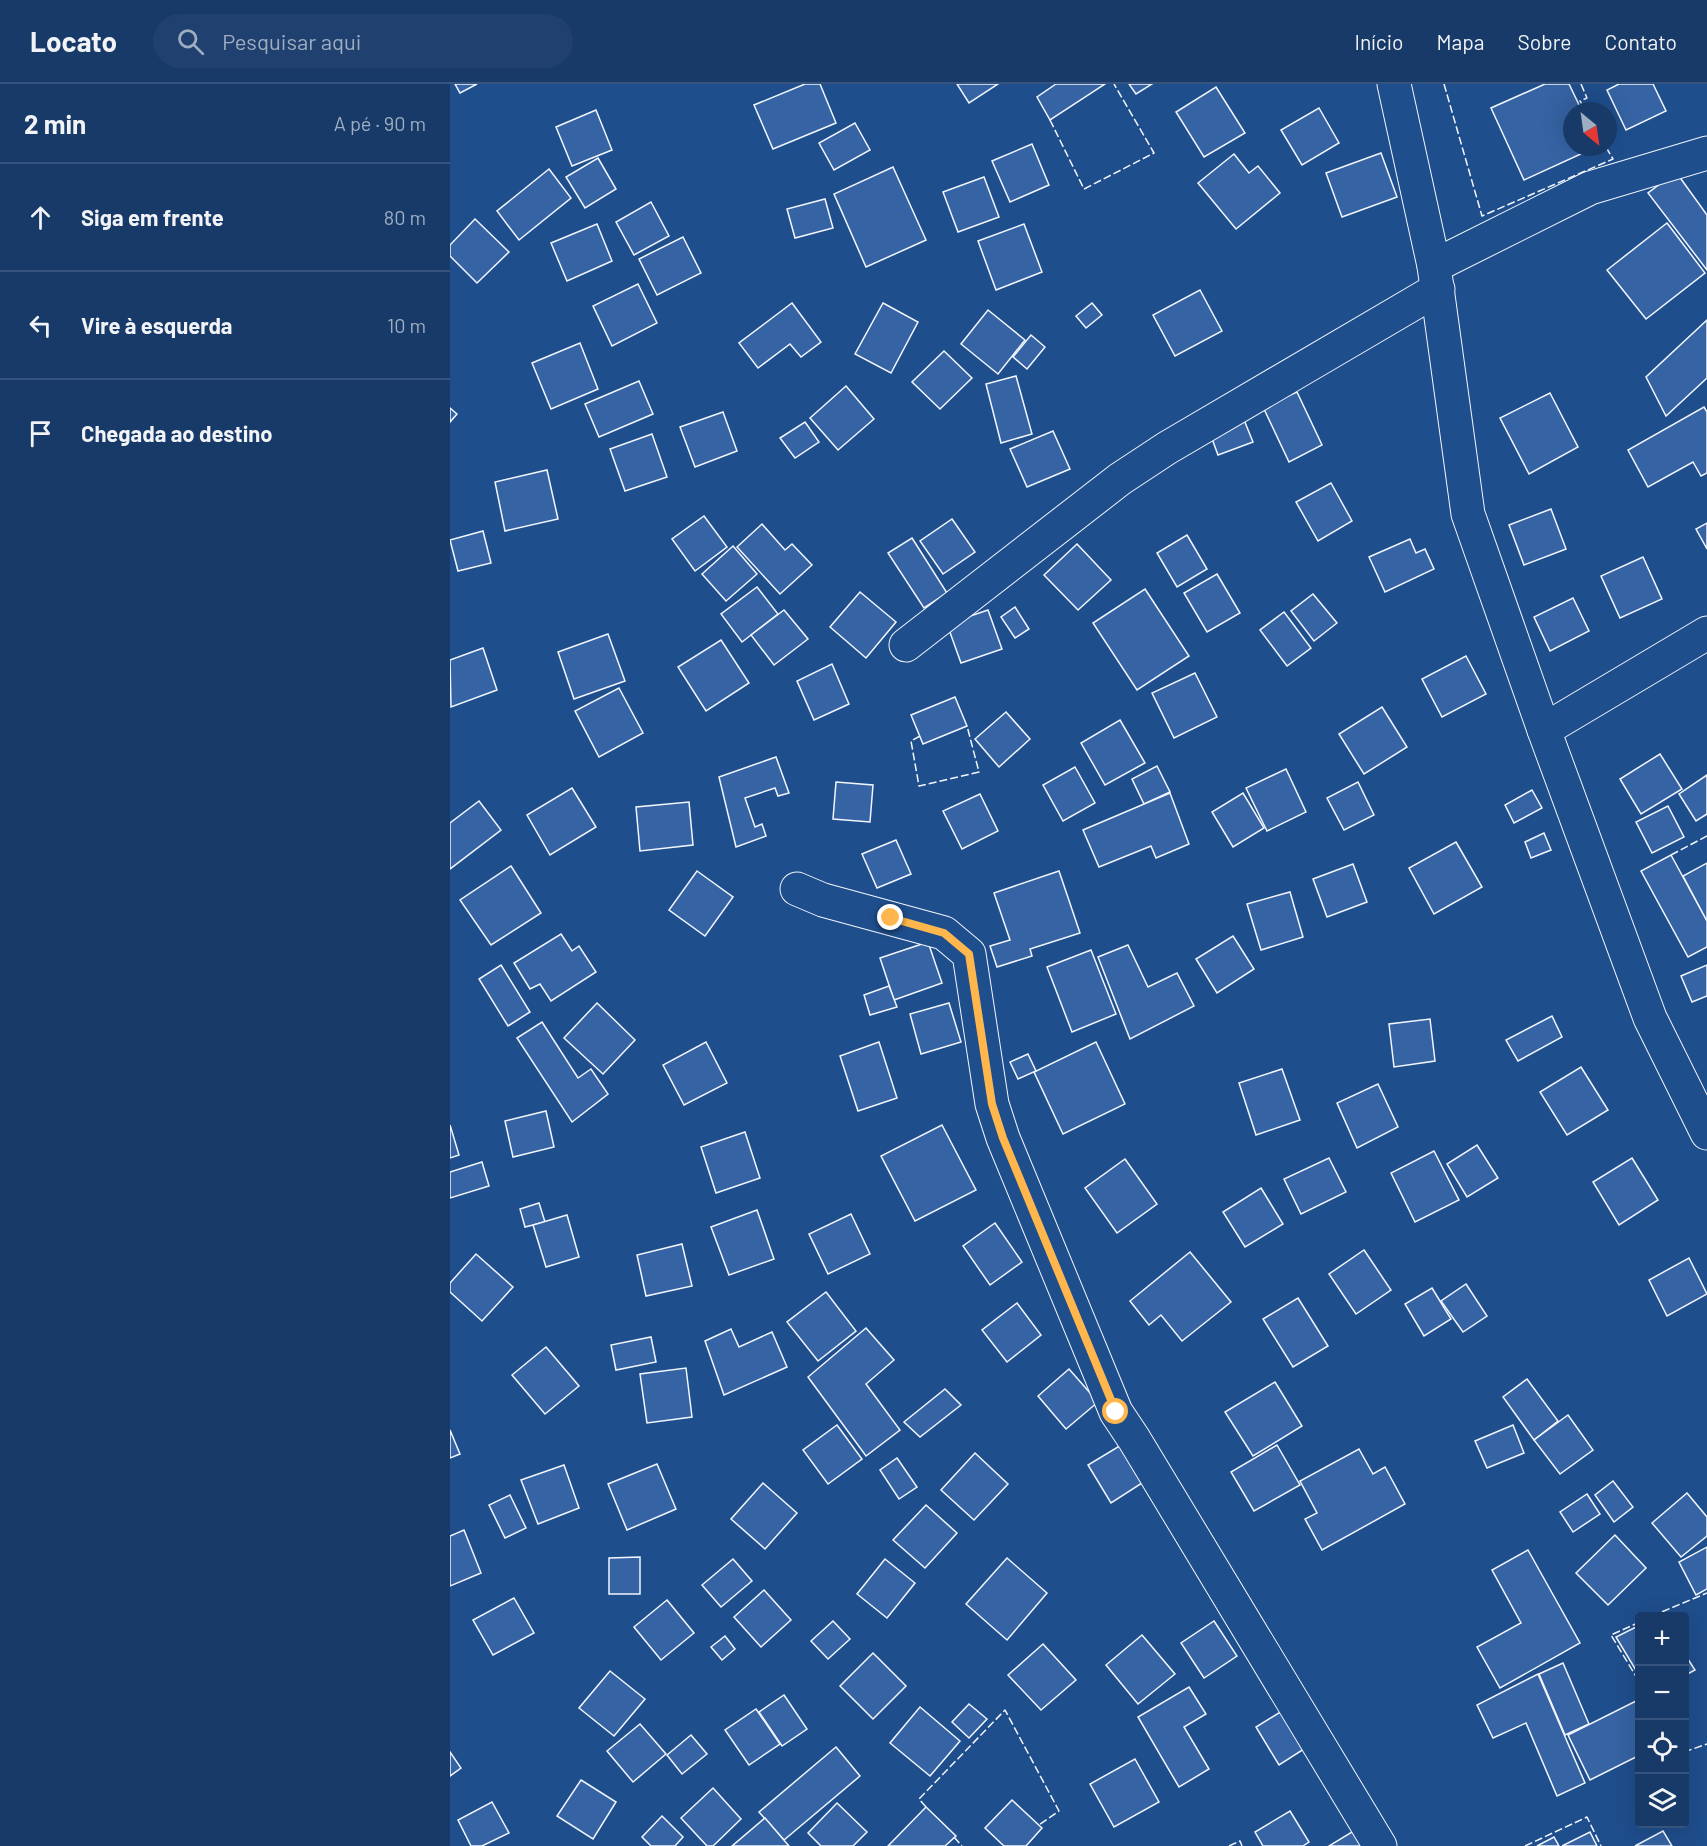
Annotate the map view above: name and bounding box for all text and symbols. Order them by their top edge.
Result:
search box [153,14,573,68]
text: Locato [30,24,117,58]
icon: search [174,25,207,58]
text: Pesquisar aqui [222,28,361,54]
text: Início [1355,29,1403,54]
text: Mapa [1436,29,1485,54]
text: Sobre [1518,29,1571,54]
text: Contato [1604,29,1677,54]
north arrow [1563,102,1617,156]
text: 2 min [24,108,86,139]
text: A pé · 90 m [334,111,426,135]
icon: ahead [24,201,57,234]
text: Siga em frente [81,204,224,230]
text: 80 m [384,205,426,229]
icon: left [24,309,57,342]
text: Vire à esquerda [81,312,232,338]
text: 10 m [387,313,426,337]
icon: arrive [24,417,57,450]
text: Chegada ao destino [81,420,272,446]
route end [877,904,903,930]
route start [1102,1398,1128,1424]
map controls [1635,1612,1689,1828]
button: + [1635,1612,1689,1666]
button: − [1635,1666,1689,1720]
button: locate [1635,1720,1689,1774]
button: layers [1635,1774,1689,1828]

